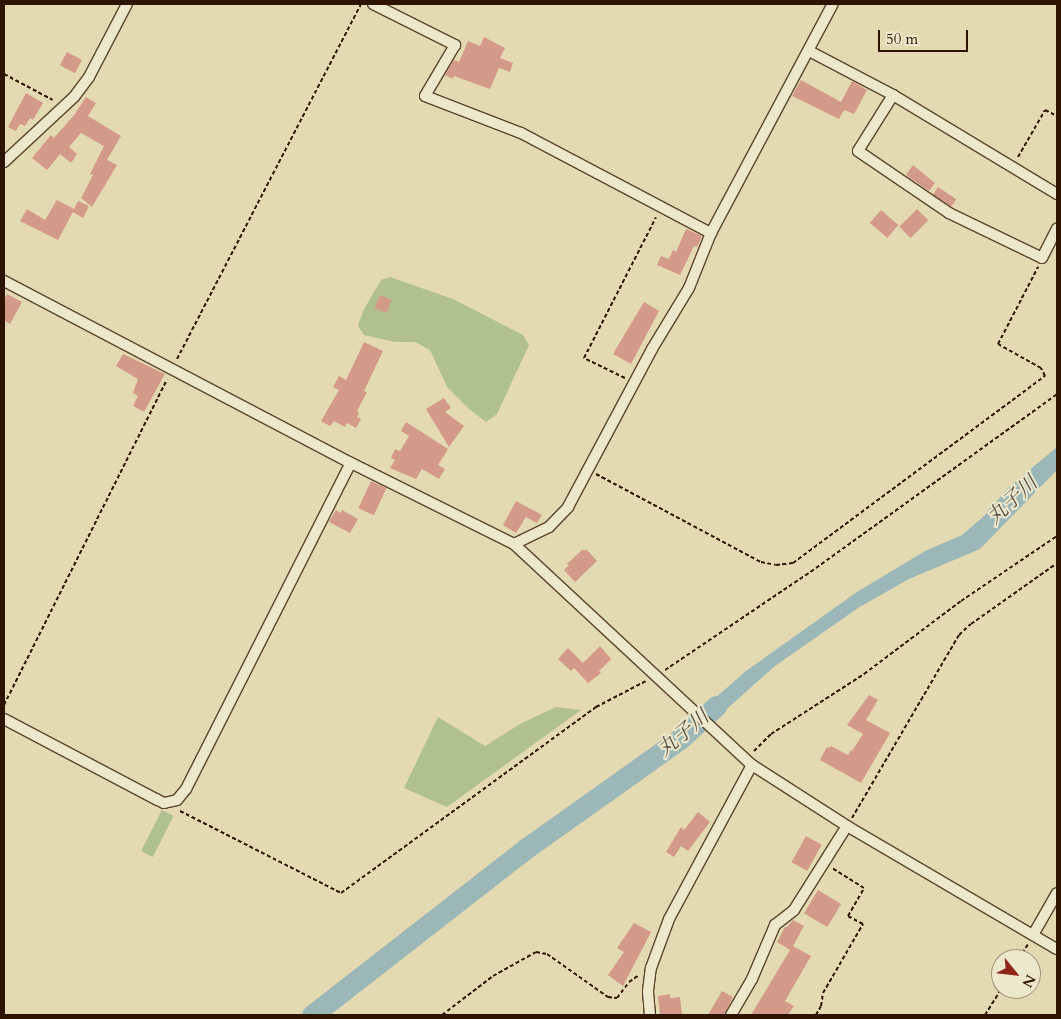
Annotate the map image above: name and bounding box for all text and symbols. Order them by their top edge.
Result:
scale bar [881,20,971,52]
text: 50 m [886,29,918,49]
water label: 丸子川 [982,471,1042,529]
water label: 丸子川 [652,705,714,761]
north arrow [991,949,1041,999]
text: N [1017,971,1040,991]

